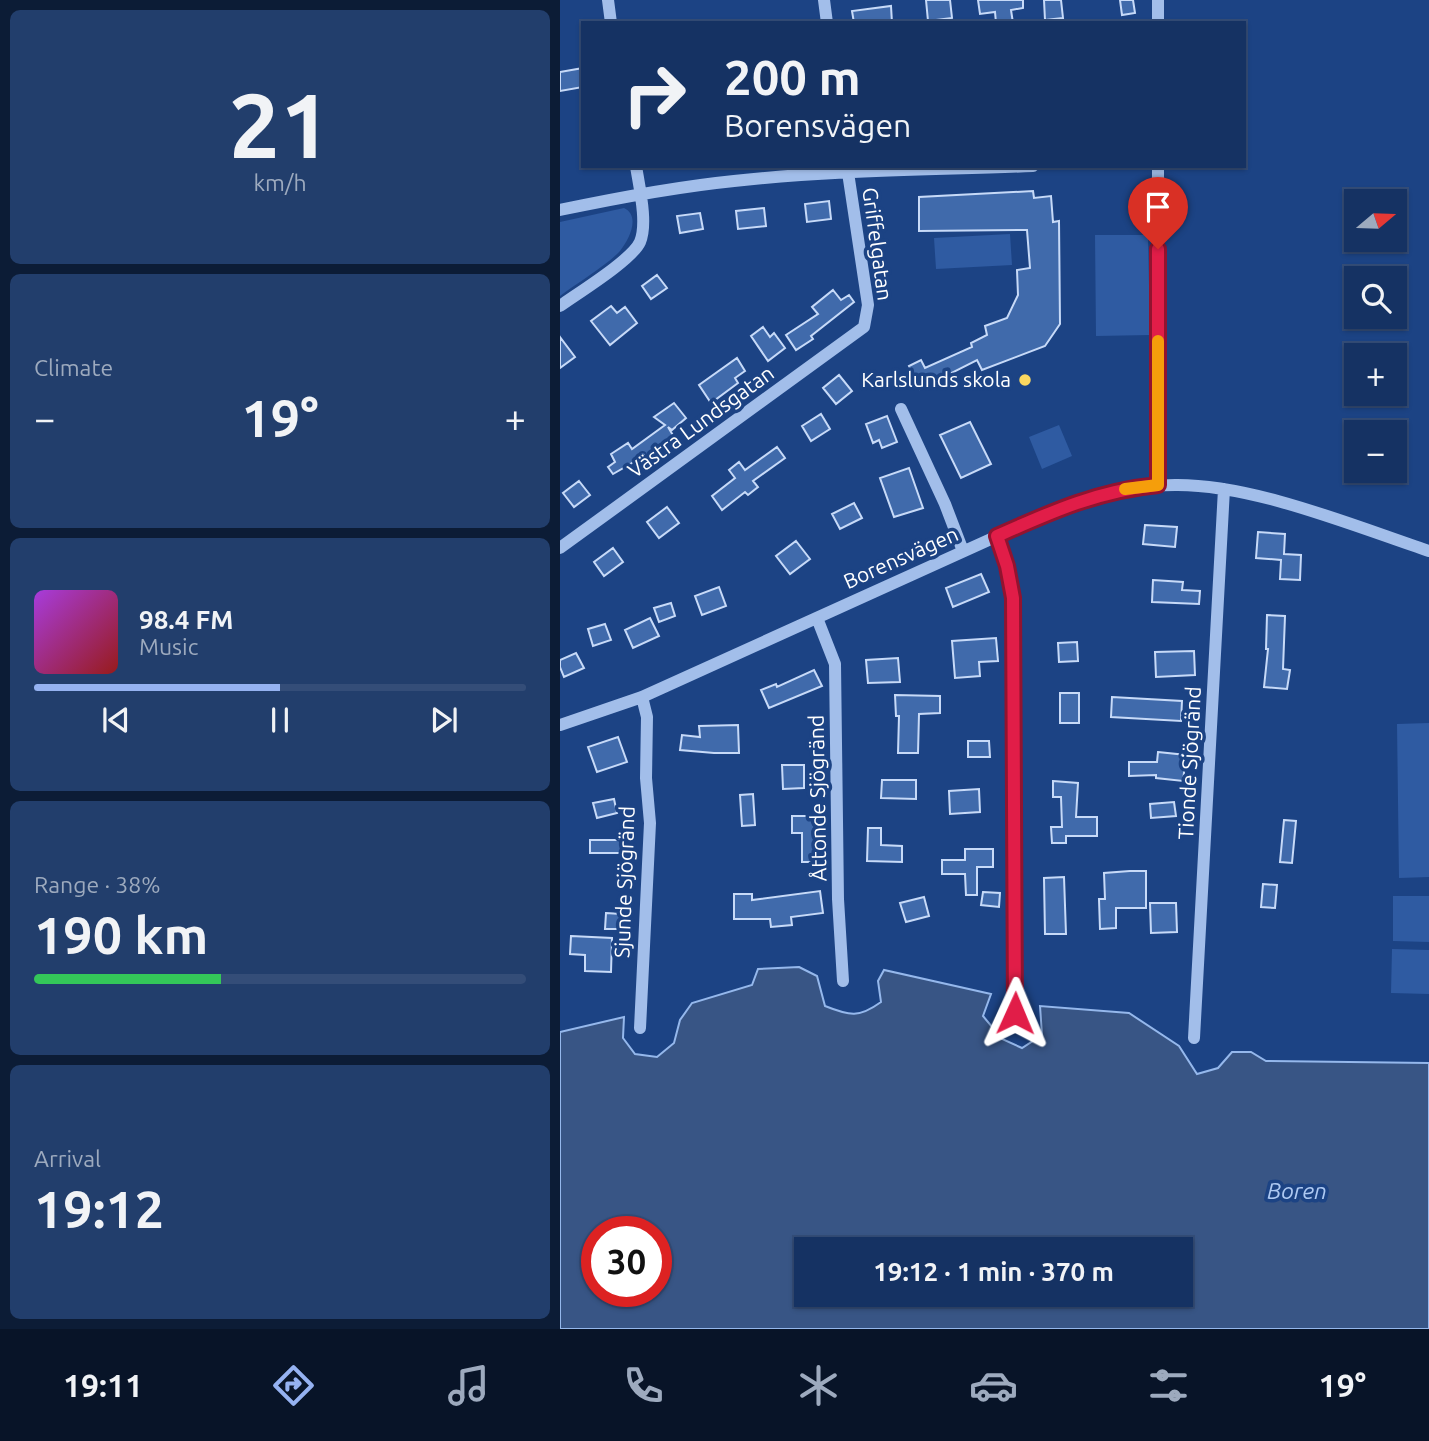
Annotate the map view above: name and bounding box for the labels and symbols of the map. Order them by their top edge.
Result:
pin [1128,177,1188,249]
street label: Griffelgatan [858,186,898,302]
north arrow [1344,189,1407,252]
street label: Västra Lundsgatan [623,360,778,482]
place label: Karlslunds skola [861,367,1011,391]
marker: Karlslunds skola [1017,372,1033,388]
street label: Borensvägen [840,521,962,593]
street label: Tionde Sjögränd [1173,686,1205,840]
street label: Åttonde Sjögränd [804,715,830,881]
street label: Sjunde Sjögränd [609,805,639,958]
position arrow [978,976,1052,1050]
water label: Boren [1267,1178,1327,1203]
speed limit sign: 30 [581,1216,672,1307]

